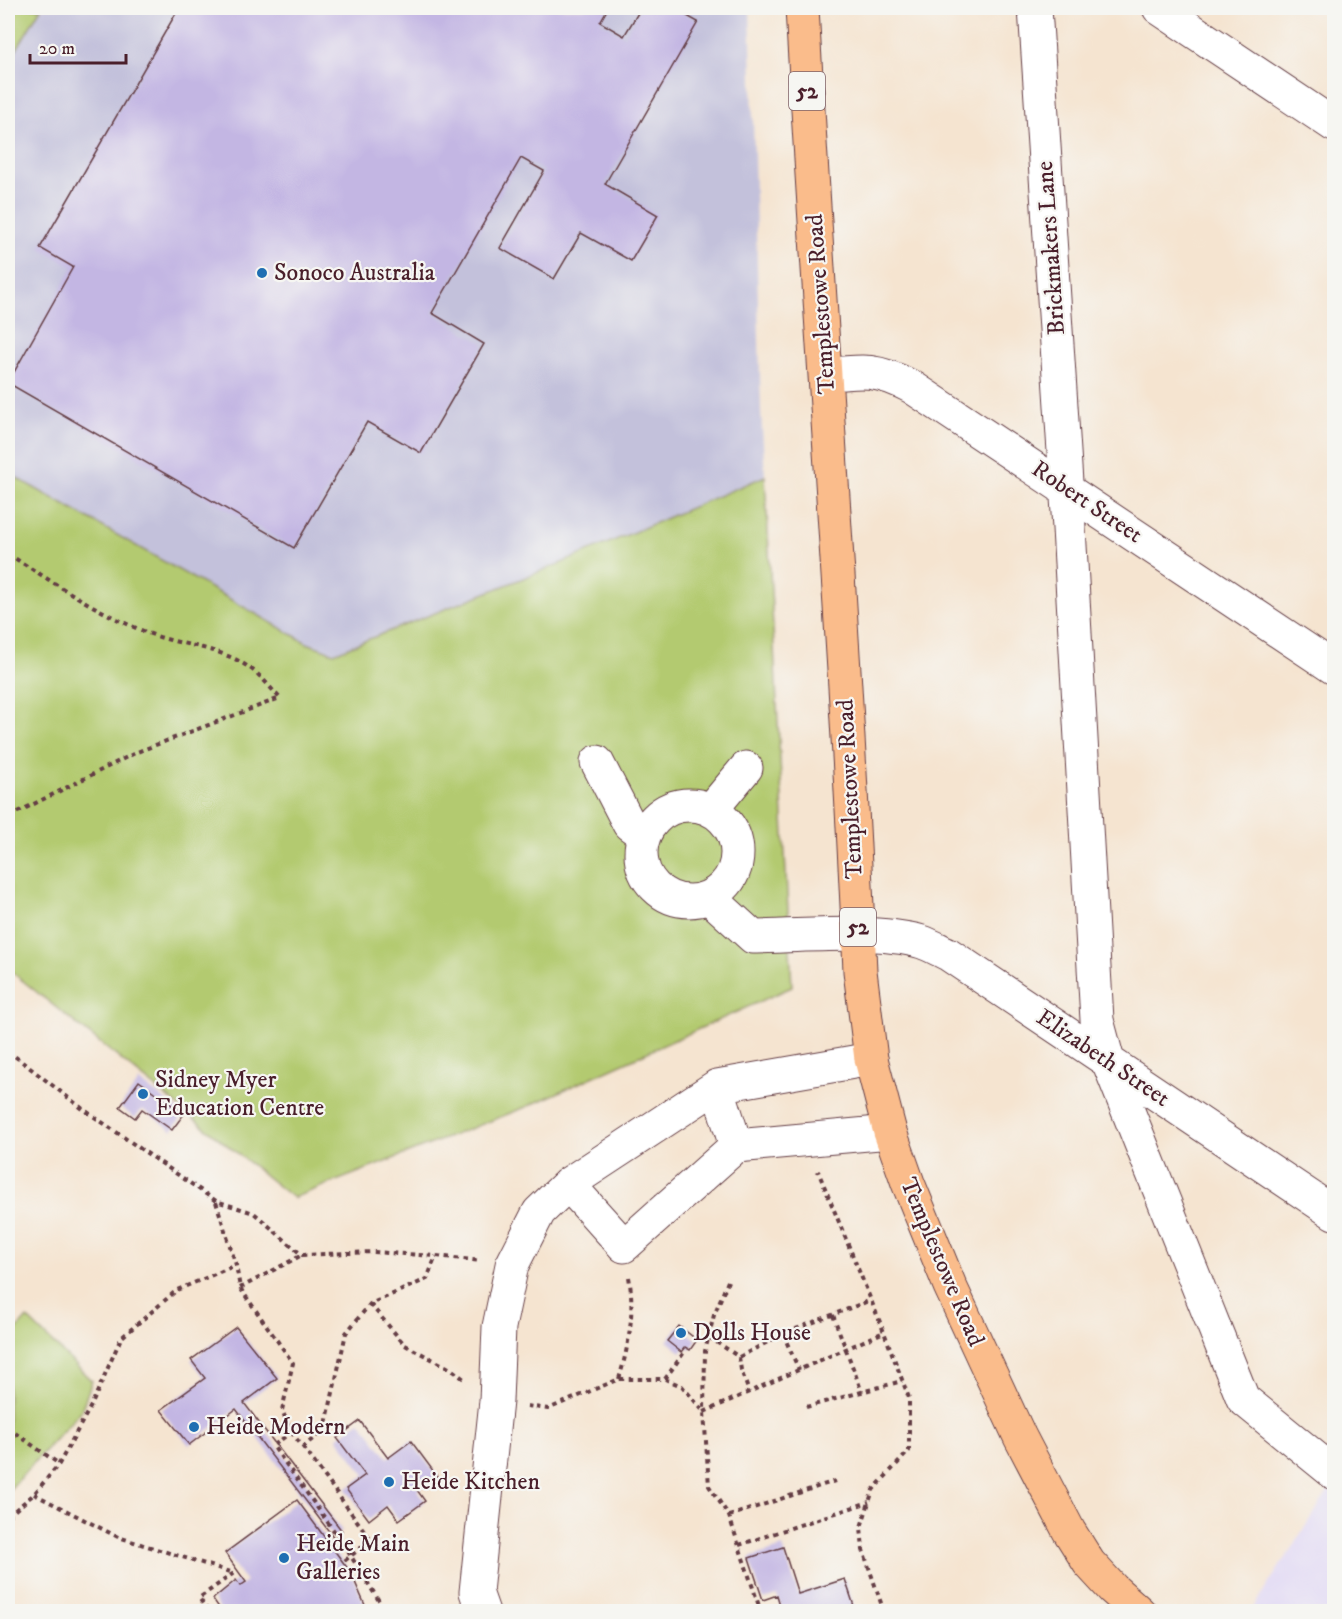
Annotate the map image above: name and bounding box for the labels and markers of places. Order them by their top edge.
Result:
place label: Sonoco Australia [274,258,436,288]
marker: Sonoco Australia [255,266,269,280]
place label: Sidney Myer Education Centre [155,1065,324,1123]
marker: Sidney Myer Education Centre [136,1087,150,1101]
place label: Dolls House [693,1318,811,1348]
marker: Dolls House [674,1326,688,1340]
place label: Heide Modern [206,1412,346,1442]
marker: Heide Modern [187,1420,201,1434]
place label: Heide Kitchen [401,1467,540,1497]
marker: Heide Kitchen [382,1475,396,1489]
place label: Heide Main Galleries [296,1529,410,1587]
marker: Heide Main Galleries [277,1551,291,1565]

